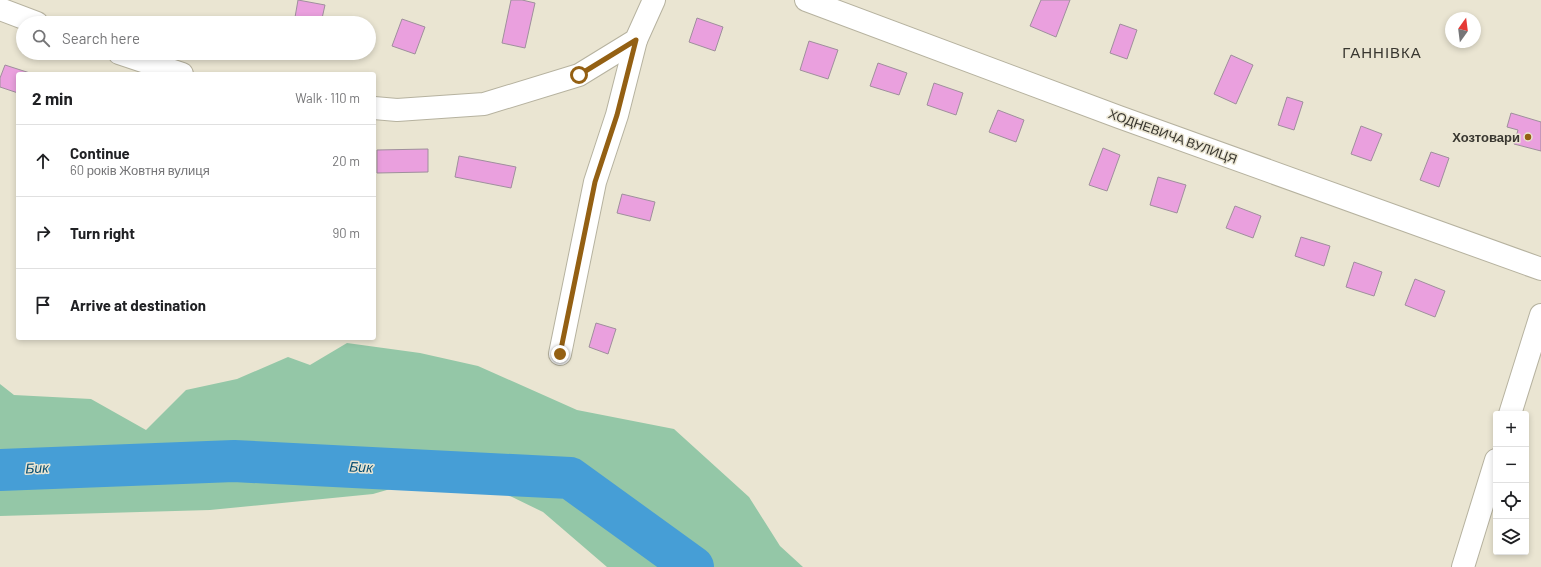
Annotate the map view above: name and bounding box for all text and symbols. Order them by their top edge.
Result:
north arrow [1445,12,1481,48]
search box [16,16,376,60]
icon: search [30,27,52,49]
text: Search here [62,29,140,47]
district label: ГАННІВКА [1342,43,1422,61]
route start [570,66,588,84]
text: 2 min [32,88,73,108]
text: Walk · 110 m [295,90,360,106]
street label: ХОДНЕВИЧА ВУЛИЦЯ [1106,105,1240,167]
place label: Хозтовари [1452,129,1520,145]
marker: Хозтовари [1523,132,1533,142]
text: Continue [70,144,130,162]
icon: ahead [32,150,54,172]
text: 20 m [332,153,360,169]
text: 60 років Жовтня вулиця [70,162,210,178]
icon: right [32,222,54,244]
text: Turn right [70,224,135,242]
text: 90 m [333,225,360,241]
icon: arrive [32,294,54,316]
text: Arrive at destination [70,296,206,314]
route end [551,345,569,363]
map controls [1493,411,1529,555]
button: + [1493,411,1529,447]
button: − [1493,447,1529,483]
water label: Бик [349,457,375,476]
water label: Бик [25,459,50,476]
button: locate [1493,483,1529,519]
button: layers [1493,519,1529,555]

